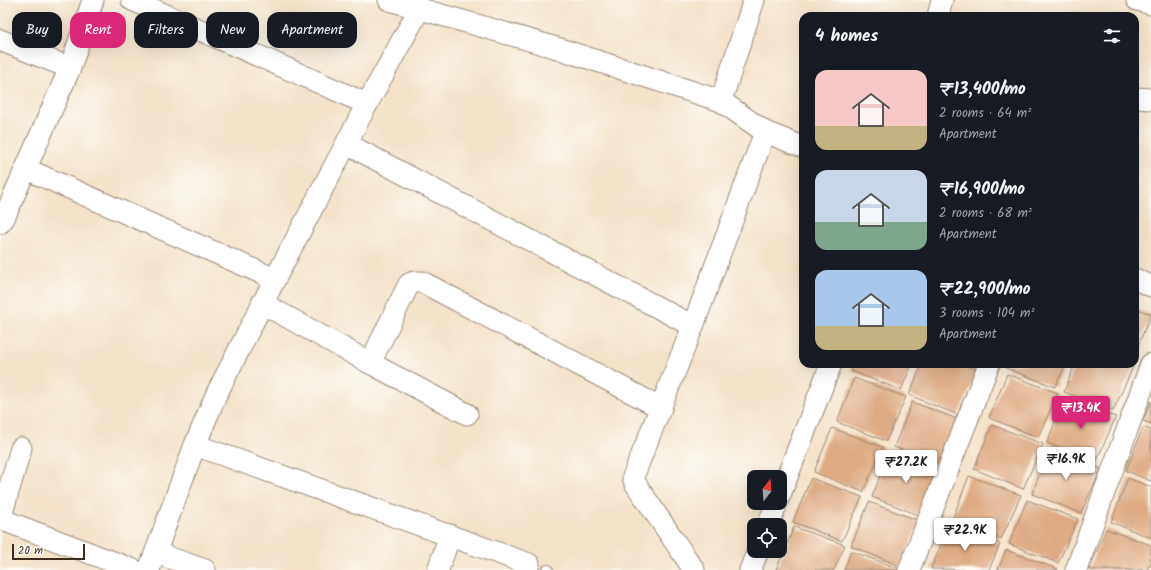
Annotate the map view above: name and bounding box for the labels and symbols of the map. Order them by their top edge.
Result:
pin: ₹13.4K [1048,396,1114,430]
pin: ₹16.9K [1033,447,1099,481]
pin: ₹27.2K [873,450,939,484]
north arrow [747,470,787,510]
pin: ₹22.9K [932,518,998,552]
scale bar [12,542,85,561]

